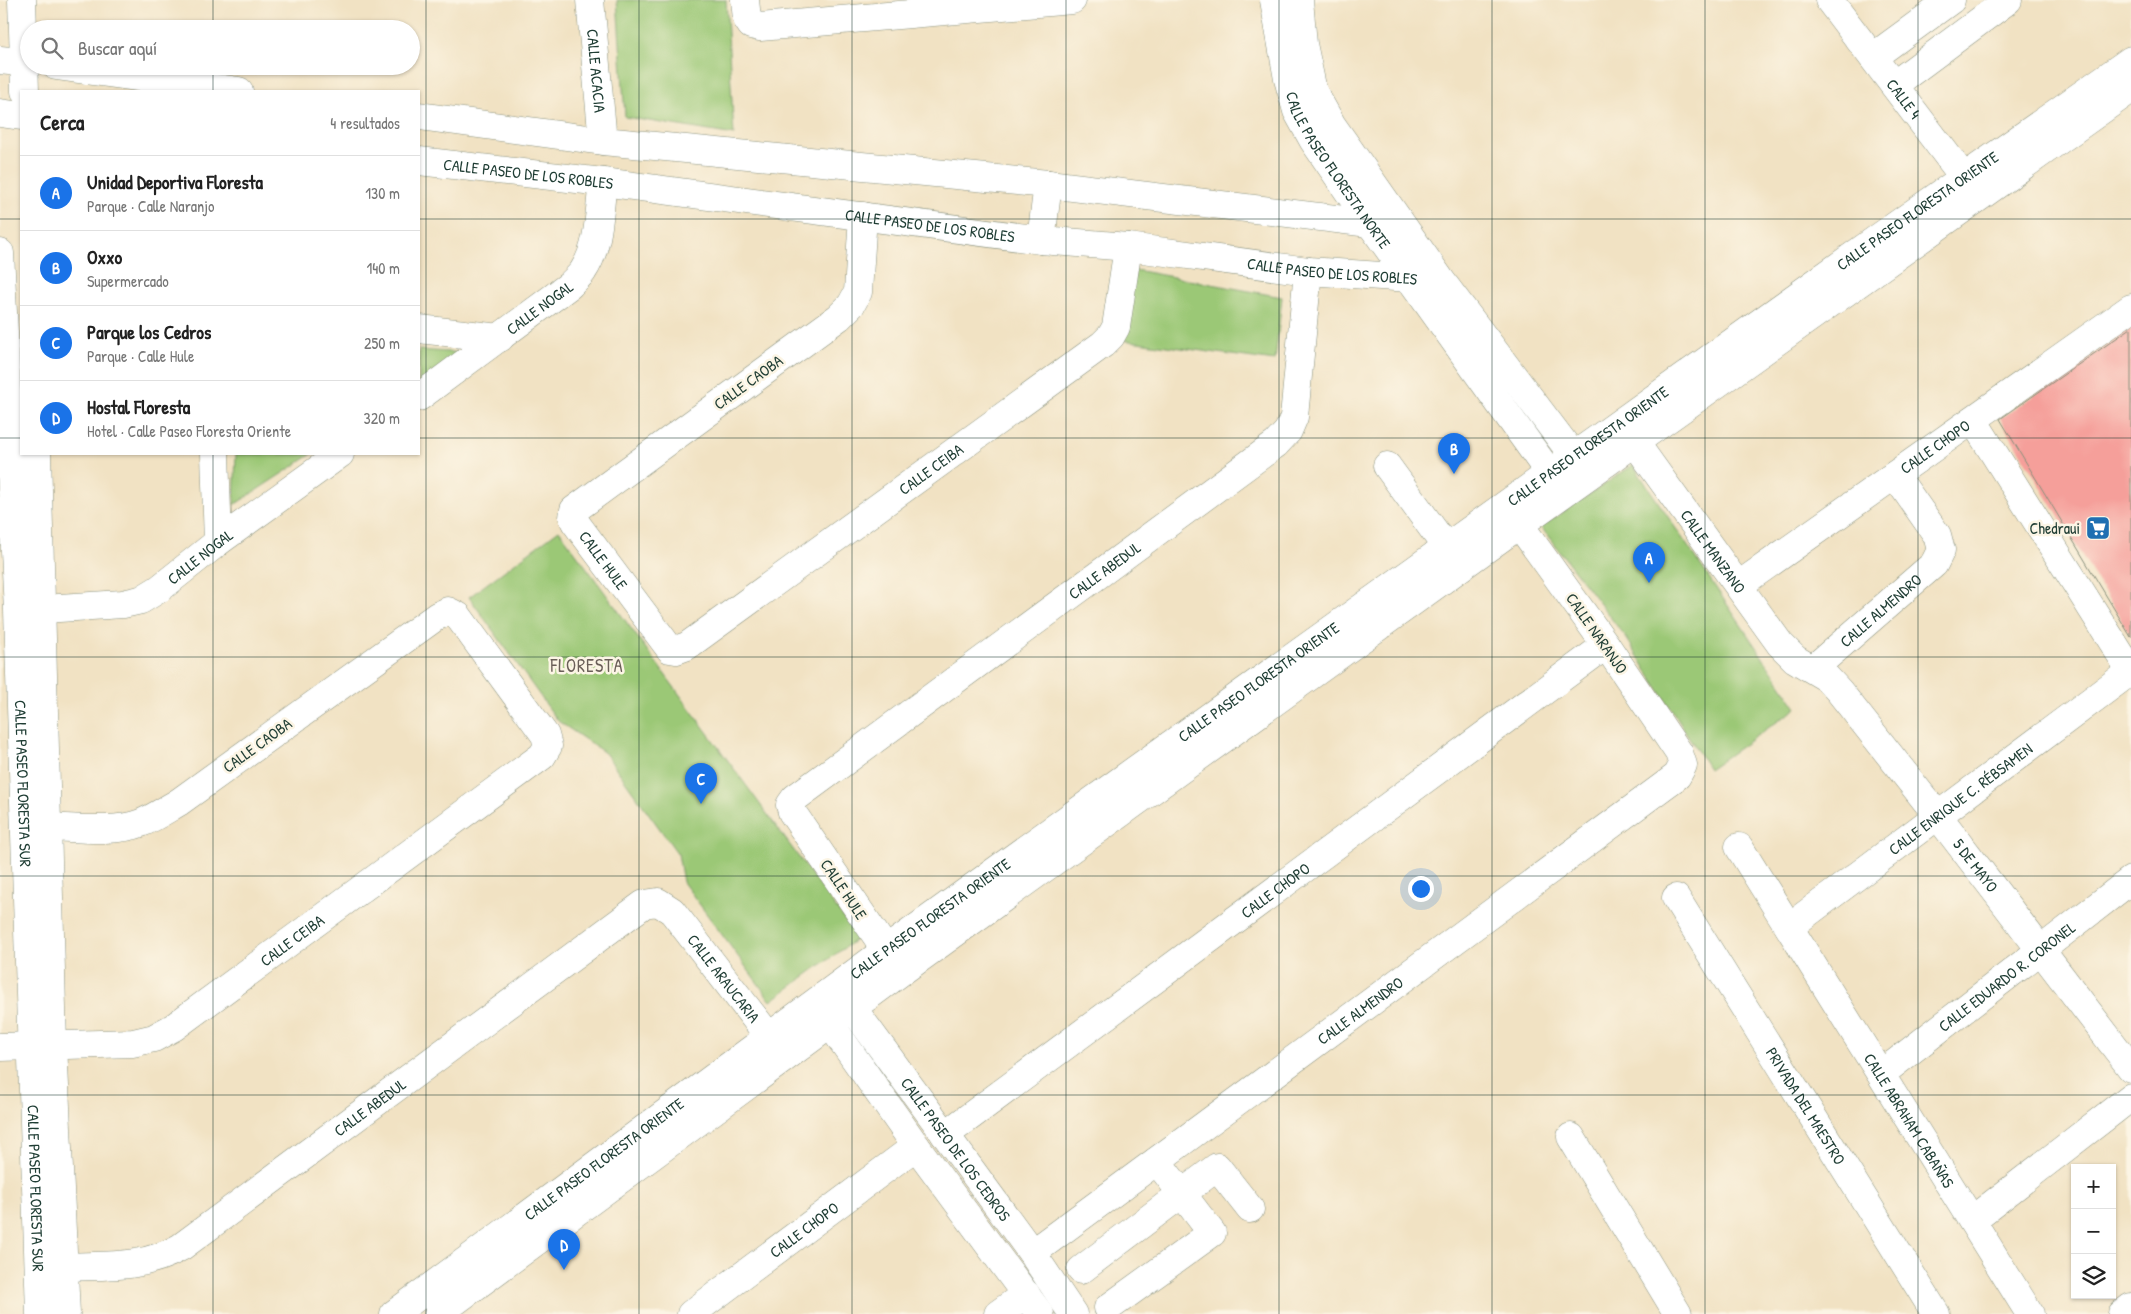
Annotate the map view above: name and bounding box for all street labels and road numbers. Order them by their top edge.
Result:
street label: CALLE ACACIA [582,28,611,114]
street label: CALLE 4 [1882,74,1927,123]
street label: CALLE PASEO FLORESTA NORTE [1281,89,1396,253]
street label: CALLE PASEO FLORESTA ORIENTE [1832,146,2003,275]
street label: CALLE PASEO DE LOS ROBLES [442,153,615,194]
street label: CALLE PASEO DE LOS ROBLES [844,203,1017,247]
street label: CALLE PASEO DE LOS ROBLES [1246,252,1419,290]
street label: CALLE NOGAL [502,276,577,340]
street label: CALLE CAOBA [709,349,787,415]
street label: CALLE PASEO FLORESTA ORIENTE [1503,381,1673,511]
street label: CALLE CHOPO [1896,414,1975,479]
street label: CALLE CEIBA [894,438,968,500]
street label: CALLE MANZANO [1676,505,1751,598]
street label: CALLE NOGAL [163,524,237,589]
street label: CALLE HULE [574,526,633,594]
street label: CALLE ABEDUL [1064,536,1145,604]
street label: CALLE ALMENDRO [1835,569,1926,652]
street label: CALLE NARANJO [1561,588,1633,678]
street label: CALLE PASEO FLORESTA ORIENTE [1173,616,1343,747]
street label: CALLE PASEO FLORESTA SUR [10,700,37,867]
street label: CALLE CAOBA [218,712,296,778]
street label: CALLE ENRIQUE C. RÉBSAMEN [1884,738,2037,860]
street label: 5 DE MAYO [1948,834,2003,897]
street label: CALLE PASEO FLORESTA ORIENTE [845,853,1015,984]
street label: CALLE HULE [816,854,872,924]
street label: CALLE CHOPO [1236,857,1314,923]
street label: CALLE CEIBA [255,909,329,971]
street label: CALLE EDUARDO R. CORONEL [1934,916,2080,1037]
street label: CALLE ARAUCARIA [683,929,765,1027]
street label: CALLE ALMENDRO [1313,971,1408,1050]
street label: PRIVADA DEL MAESTRO [1761,1043,1851,1169]
street label: CALLE ABRAHAM CABAÑAS [1859,1049,1960,1192]
street label: CALLE ABEDUL [329,1073,410,1141]
street label: CALLE PASEO DE LOS CEDROS [896,1073,1016,1226]
street label: CALLE PASEO FLORESTA ORIENTE [519,1092,688,1225]
street label: CALLE PASEO FLORESTA SUR [22,1105,50,1272]
street label: CALLE CHOPO [765,1197,843,1263]

